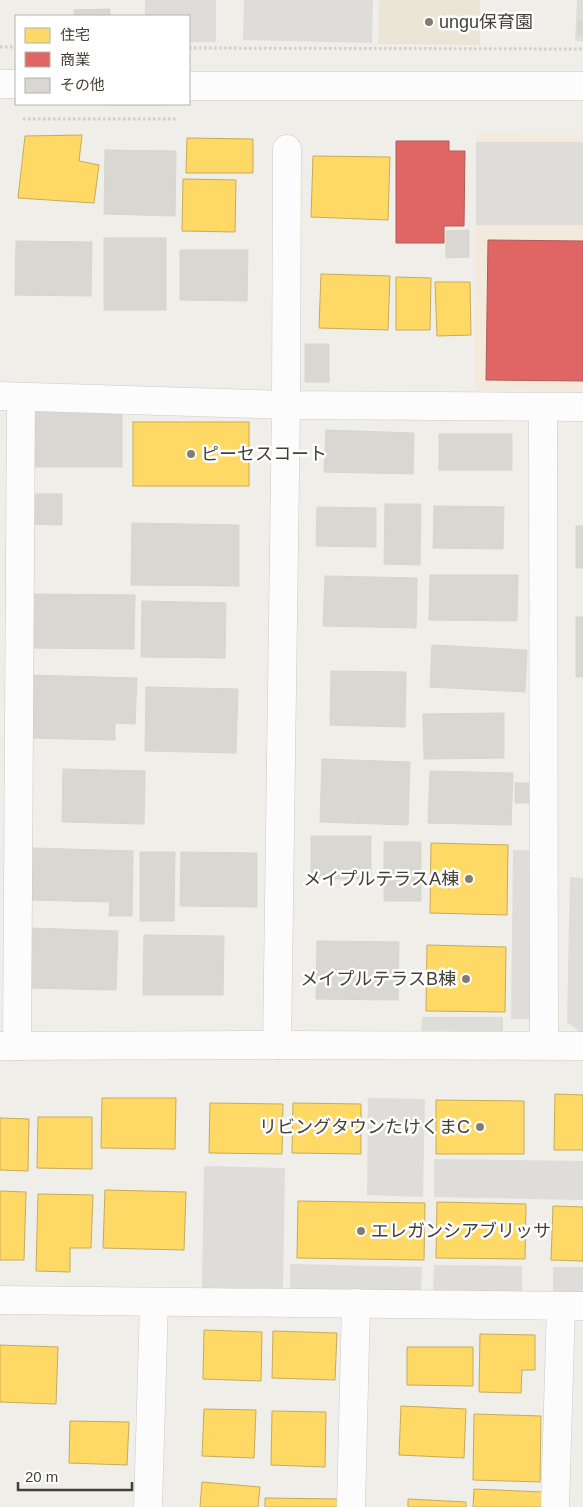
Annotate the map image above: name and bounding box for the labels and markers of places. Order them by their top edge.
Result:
place label: ungu保育園 [439,12,533,32]
marker: ungu保育園 [423,16,435,28]
place label: ピーセスコート [201,444,327,464]
marker: ピーセスコート [185,448,197,460]
place label: メイプルテラスA棟 [303,869,459,889]
marker: メイプルテラスA棟 [463,873,475,885]
place label: メイプルテラスB棟 [300,969,456,989]
marker: メイプルテラスB棟 [460,973,472,985]
place label: リビングタウンたけくまC [259,1117,470,1137]
marker: リビングタウンたけくまC [474,1121,486,1133]
place label: エレガンシアブリッサ [371,1221,551,1241]
marker: エレガンシアブリッサ [355,1225,367,1237]

